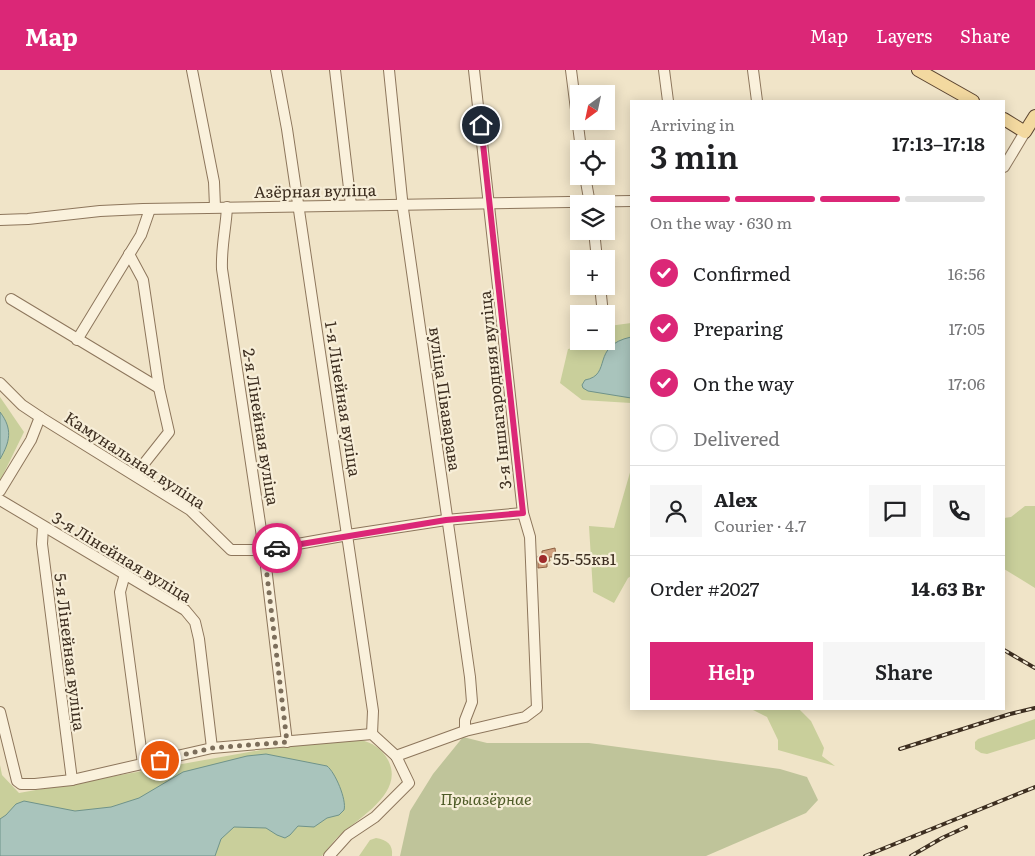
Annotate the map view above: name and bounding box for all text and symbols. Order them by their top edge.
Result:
text: Map [25,18,78,53]
text: Map [810,22,848,49]
text: Layers [876,22,932,49]
text: Share [960,22,1010,49]
north arrow [570,85,615,130]
map controls [570,85,615,350]
pin [460,104,502,146]
icon: home [467,111,495,139]
text: Arriving in [650,112,735,136]
text: 17:13–17:18 [892,129,985,157]
text: 3 min [650,131,739,179]
button: locate [570,140,615,185]
street label: Азёрная вуліца [254,177,377,203]
button: layers [570,195,615,240]
text: On the way · 630 m [650,210,792,234]
button: + [570,250,615,295]
icon: check [650,259,678,287]
text: Confirmed [693,259,791,287]
text: 16:56 [948,261,985,285]
street label: 3-я Іншагародняя вуліца [472,289,516,491]
button: − [570,305,615,350]
icon: check [650,314,678,342]
text: Preparing [693,314,783,342]
text: 17:05 [948,316,985,340]
street label: 1-я Лінейная вуліца [320,319,368,479]
street label: вуліца Піваварава [424,325,468,473]
street label: 2-я Лінейная вуліца [238,347,286,508]
icon: check [650,369,678,397]
text: On the way [693,369,794,397]
text: 17:06 [948,371,985,395]
street label: Камунальная вуліца [60,404,211,514]
text: Delivered [693,424,780,452]
button: person [650,485,702,537]
text: Alex [714,485,757,513]
button: chat [869,485,921,537]
button: phone [933,485,985,537]
street label: 3-я Лінейная вуліца [48,505,197,608]
text: Courier · 4.7 [714,513,806,537]
courier [252,523,302,573]
icon: car [263,534,291,562]
place label: 55-55кв1 [553,546,617,570]
marker: 55-55кв1 [537,553,549,565]
street label: 5-я Лінейная вуліца [49,572,93,733]
text: Order #2027 [650,574,759,602]
text: 14.63 Br [911,574,985,602]
button: Help [650,642,813,700]
button: Share [823,642,985,700]
pin [139,739,181,781]
icon: bag [146,746,174,774]
park label: Прыазёрнае [440,786,532,810]

